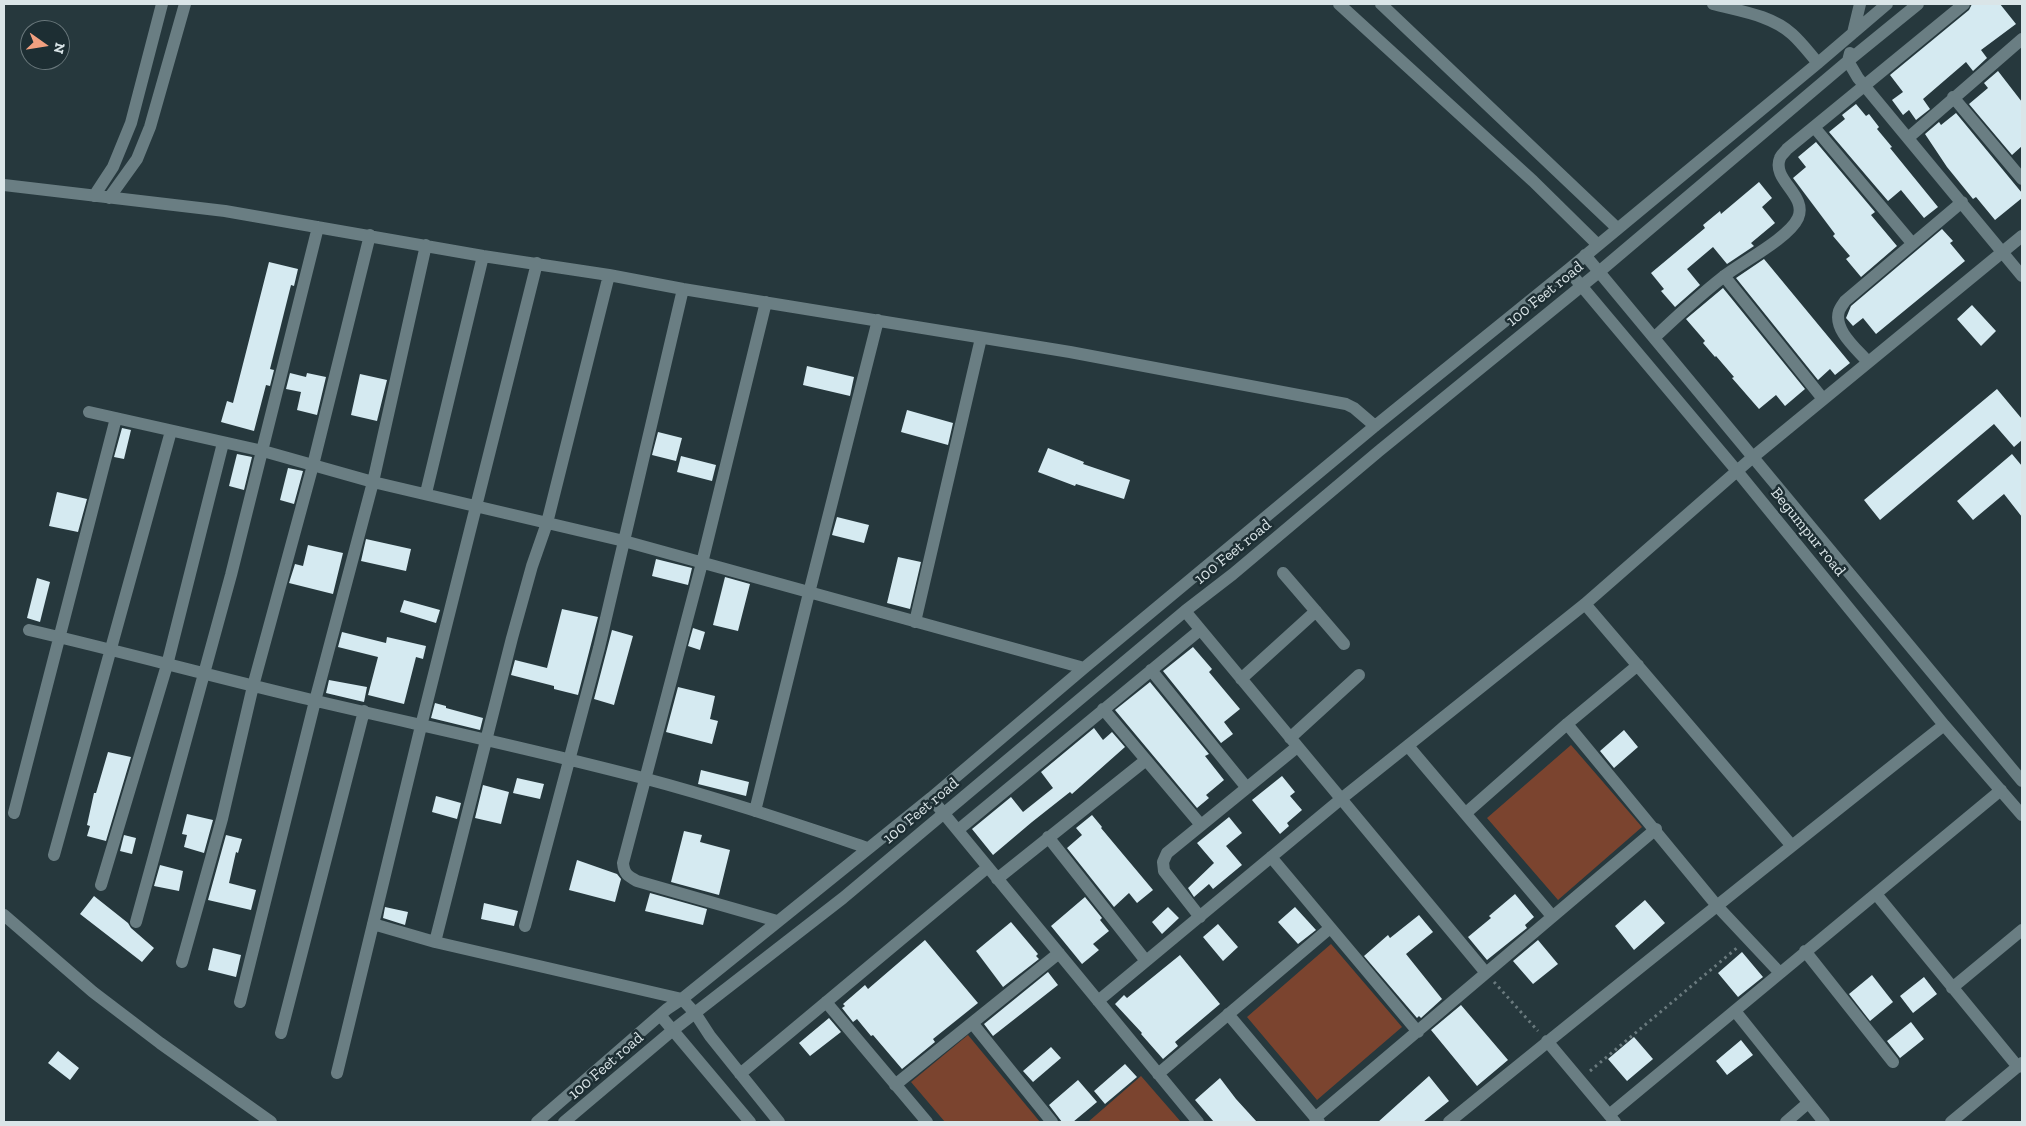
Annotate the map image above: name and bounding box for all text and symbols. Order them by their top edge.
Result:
north arrow [20,20,70,70]
text: N [50,41,69,55]
street label: 100 Feet road [1503,257,1587,331]
street label: Begumpur road [1766,484,1850,580]
street label: 100 Feet road [1191,515,1275,589]
street label: 100 Feet road [879,774,963,848]
street label: 100 Feet road [565,1028,647,1104]

